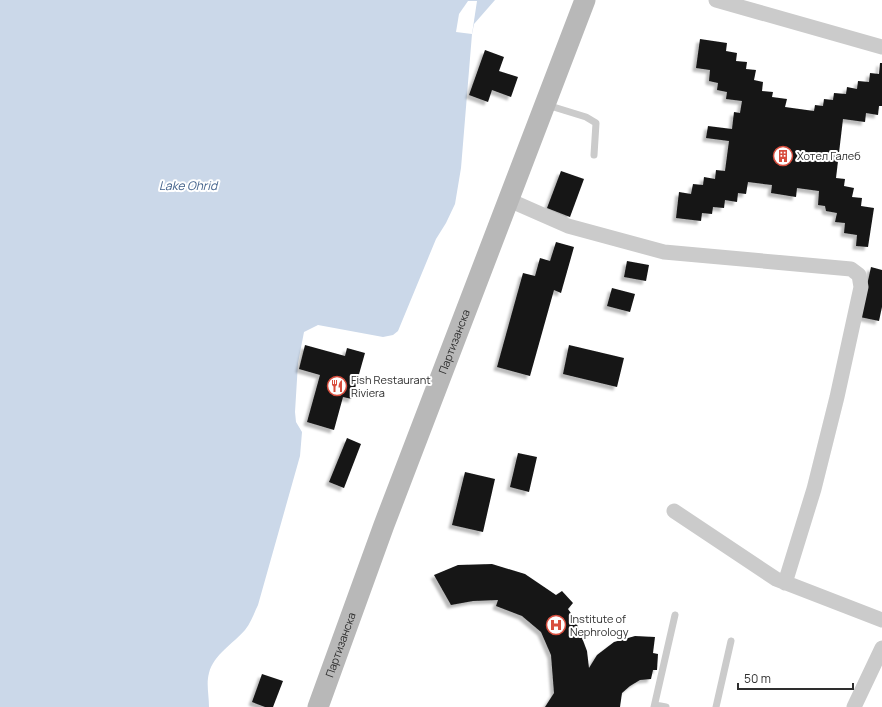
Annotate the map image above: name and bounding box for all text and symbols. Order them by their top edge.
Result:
building icon: Хотел Галеб [772,145,794,167]
place label: Хотел Галеб [797,148,861,163]
water label: Lake Ohrid [159,177,219,194]
street label: Партизанска [435,307,473,376]
place label: Fish Restaurant Riviera [351,372,431,400]
restaurant icon: Fish Restaurant Riviera [326,375,348,397]
street label: Партизанска [321,610,359,679]
place label: Institute of Nephrology [570,611,629,639]
hospital icon: Institute of Nephrology [545,614,567,636]
scale bar [738,665,853,691]
text: 50 m [744,670,771,687]

